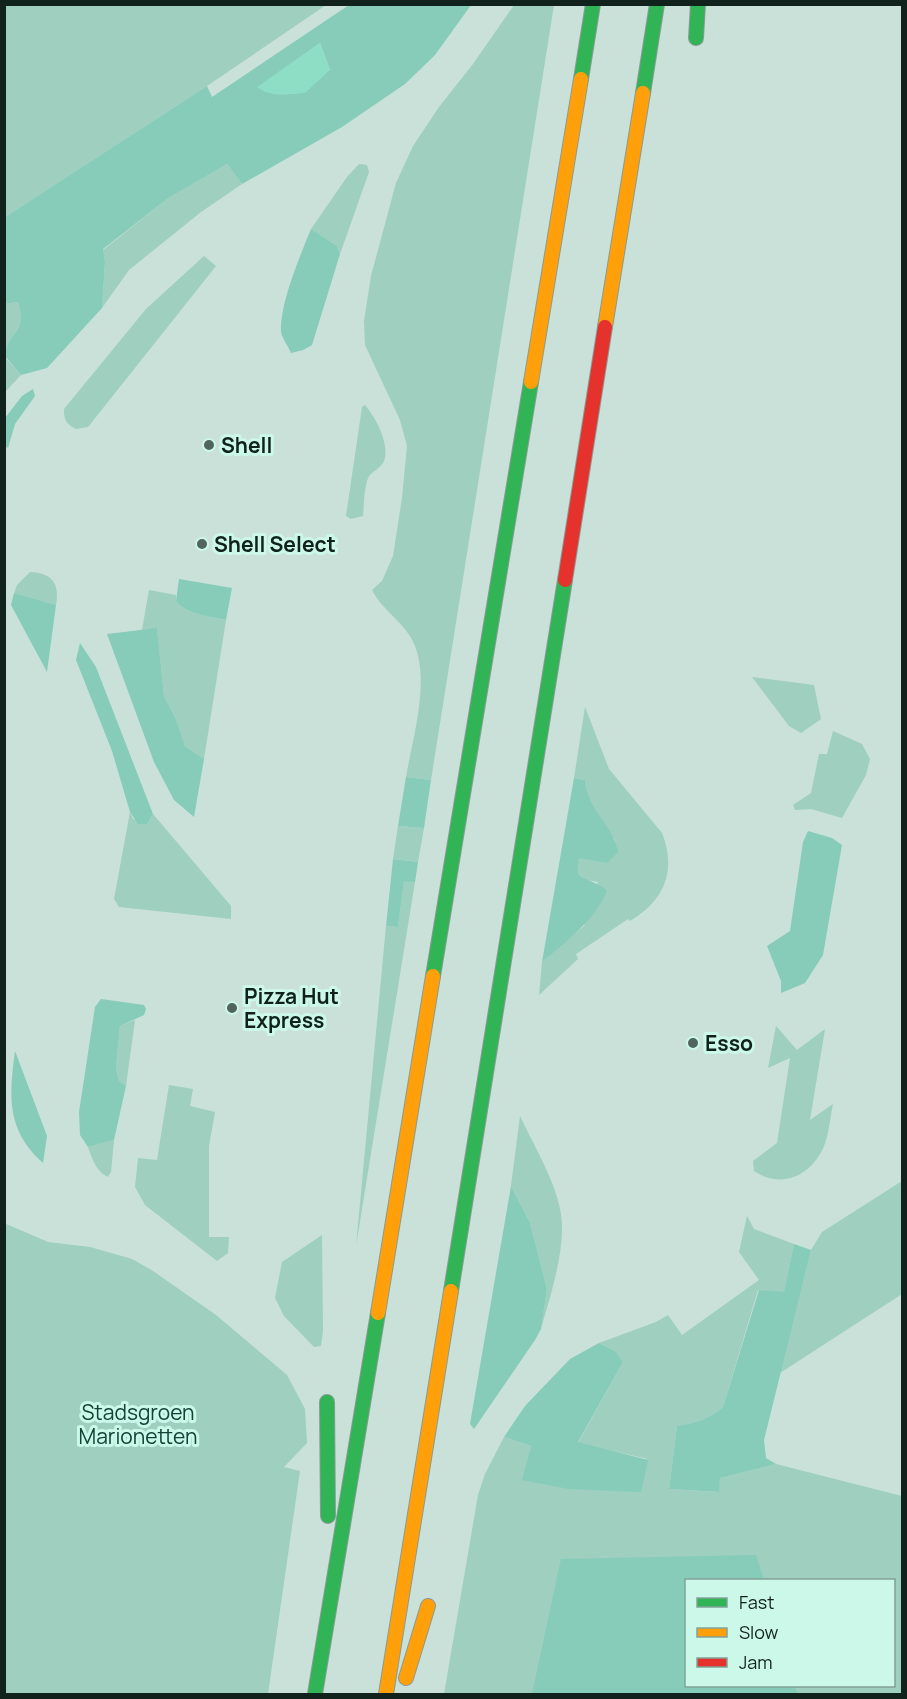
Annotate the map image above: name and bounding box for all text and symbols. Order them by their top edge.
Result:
place label: Shell [221,431,272,459]
marker: Shell [202,438,216,452]
place label: Shell Select [214,530,336,558]
marker: Shell Select [195,537,209,551]
place label: Pizza Hut Express [244,982,339,1034]
marker: Pizza Hut Express [225,1001,239,1015]
place label: Esso [705,1029,753,1057]
marker: Esso [686,1036,700,1050]
park label: Stadsgroen Marionetten [79,1398,197,1450]
legend [685,1579,895,1687]
text: Fast [739,1590,774,1614]
text: Slow [739,1620,779,1644]
text: Jam [739,1650,773,1674]

